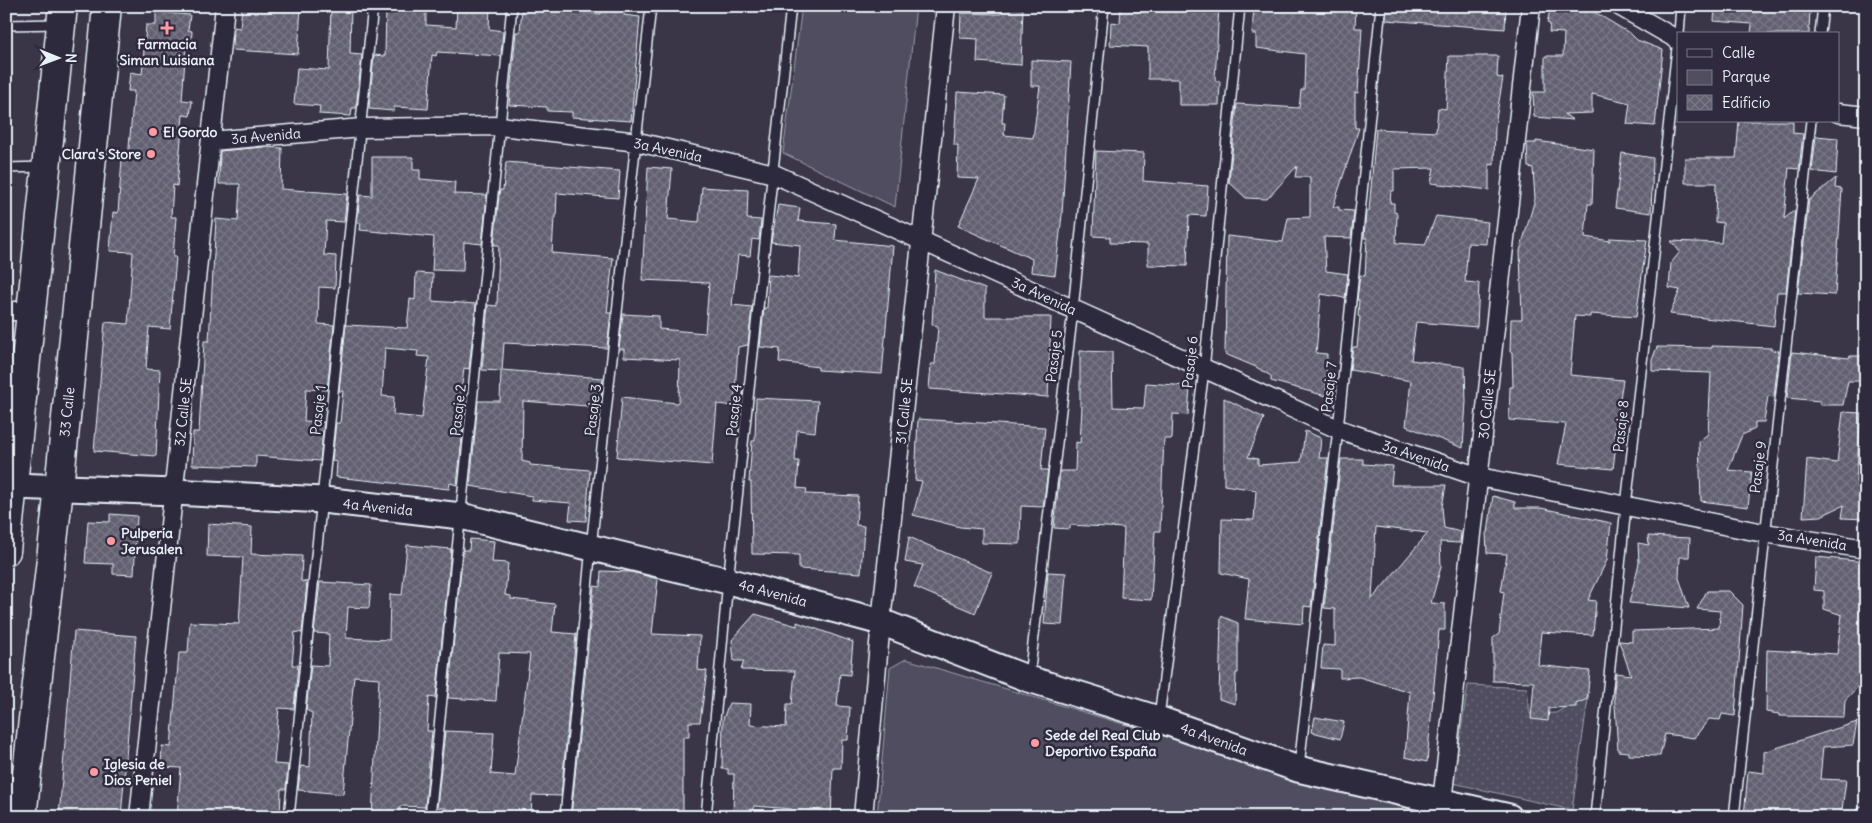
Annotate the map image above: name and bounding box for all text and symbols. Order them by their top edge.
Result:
marker: Farmacia Siman Luisiana [161,22,173,34]
north arrow [32,32,82,82]
legend [1677,32,1840,122]
place label: Farmacia Siman Luisiana [120,35,215,69]
text: Calle [1722,43,1755,62]
text: N [62,53,80,63]
text: Parque [1722,67,1770,86]
text: Edificio [1722,93,1770,112]
place label: El Gordo [163,123,217,141]
street label: 3a Avenida [230,124,302,148]
marker: El Gordo [147,126,159,138]
street label: 3a Avenida [632,134,704,166]
place label: Clara's Store [62,145,141,163]
marker: Clara's Store [145,148,157,160]
street label: 3a Avenida [1008,273,1080,319]
street label: Pasaje 5 [1042,329,1066,383]
street label: Pasaje 6 [1178,335,1202,389]
street label: Pasaje 7 [1317,360,1341,413]
street label: 30 Calle SE [1474,368,1500,440]
street label: 32 Calle SE [170,377,196,447]
street label: 31 Calle SE [892,377,916,445]
street label: Pasaje 2 [446,383,470,437]
street label: Pasaje 3 [581,383,605,437]
street label: Pasaje 4 [722,383,746,437]
street label: Pasaje 1 [306,384,330,436]
street label: 33 Calle [55,386,79,438]
street label: Pasaje 8 [1609,399,1633,453]
street label: 3a Avenida [1380,436,1452,476]
street label: Pasaje 9 [1746,440,1770,494]
street label: 4a Avenida [342,494,414,520]
place label: Pulpería Jerusalen [121,524,183,558]
street label: 3a Avenida [1776,526,1848,554]
marker: Pulpería Jerusalen [105,535,117,547]
street label: 4a Avenida [737,575,809,611]
street label: 4a Avenida [1178,719,1250,759]
place label: Sede del Real Club Deportivo España [1045,726,1161,760]
marker: Sede del Real Club Deportivo España [1029,737,1041,749]
place label: Iglesia de Dios Peniel [104,755,172,789]
marker: Iglesia de Dios Peniel [88,766,100,778]

